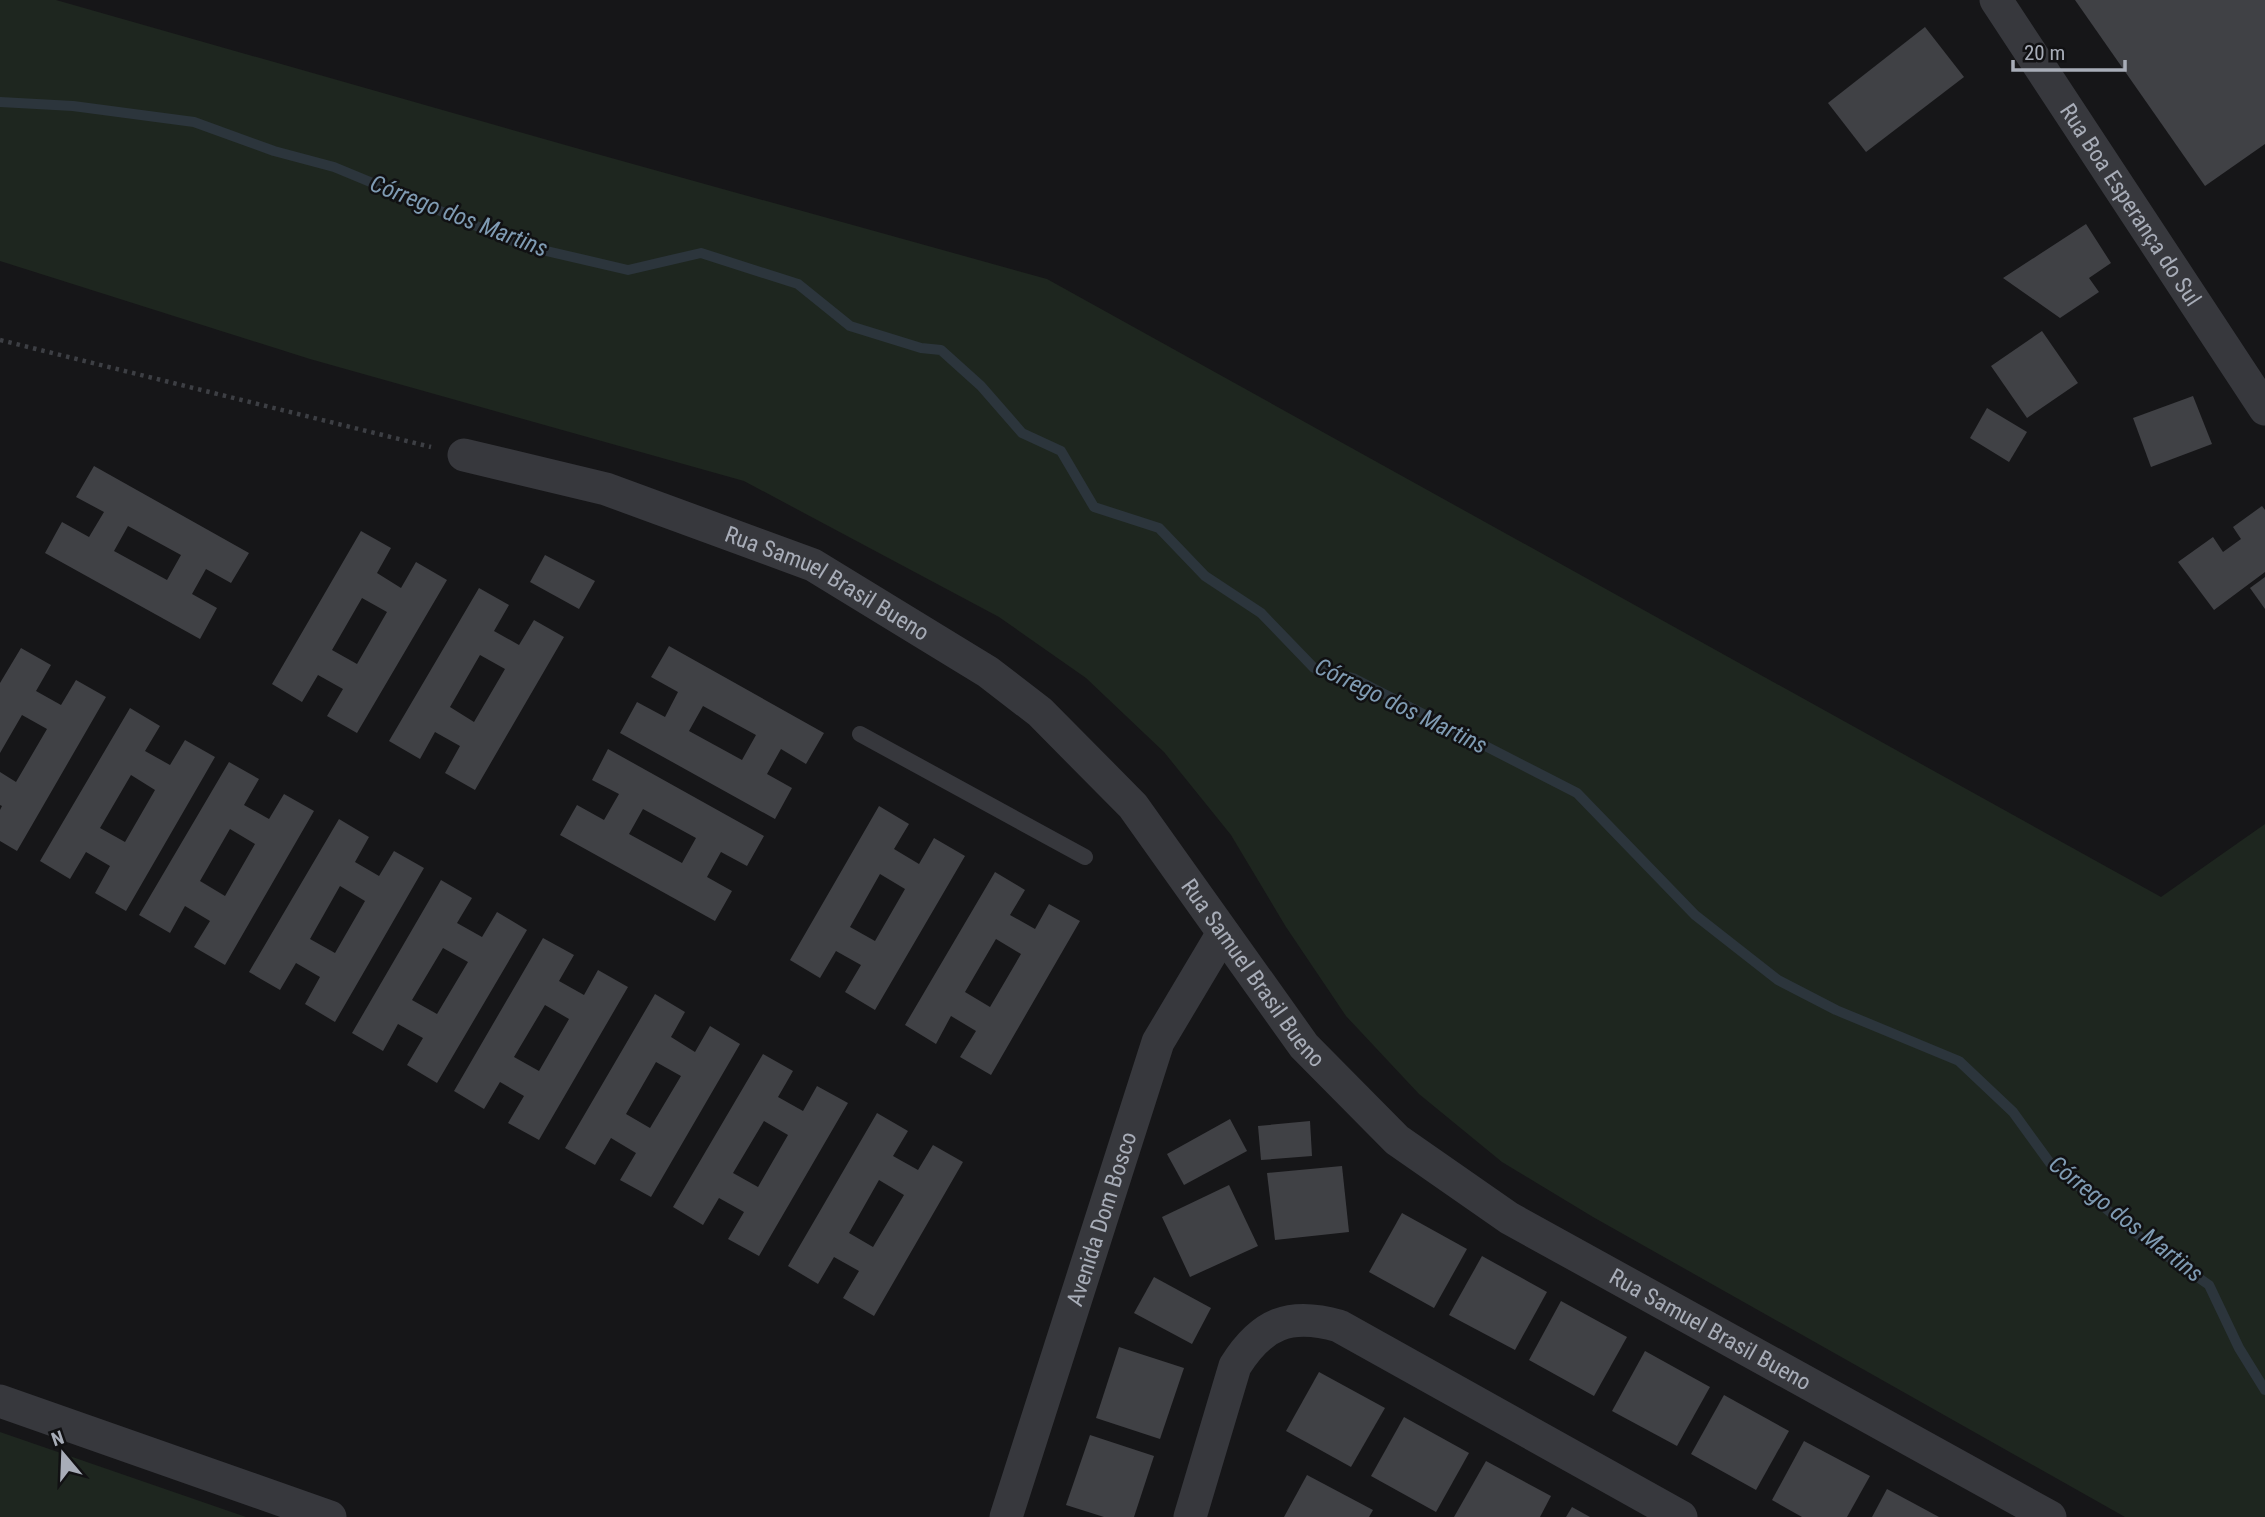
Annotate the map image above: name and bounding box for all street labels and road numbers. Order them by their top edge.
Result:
street label: Rua Boa Esperança do Sul [2054,99,2207,311]
street label: Rua Samuel Brasil Bueno [721,520,934,646]
street label: Rua Samuel Brasil Bueno [1176,873,1330,1072]
street label: Avenida Dom Bosco [1061,1128,1142,1309]
street label: Rua Samuel Brasil Bueno [1605,1263,1816,1396]

